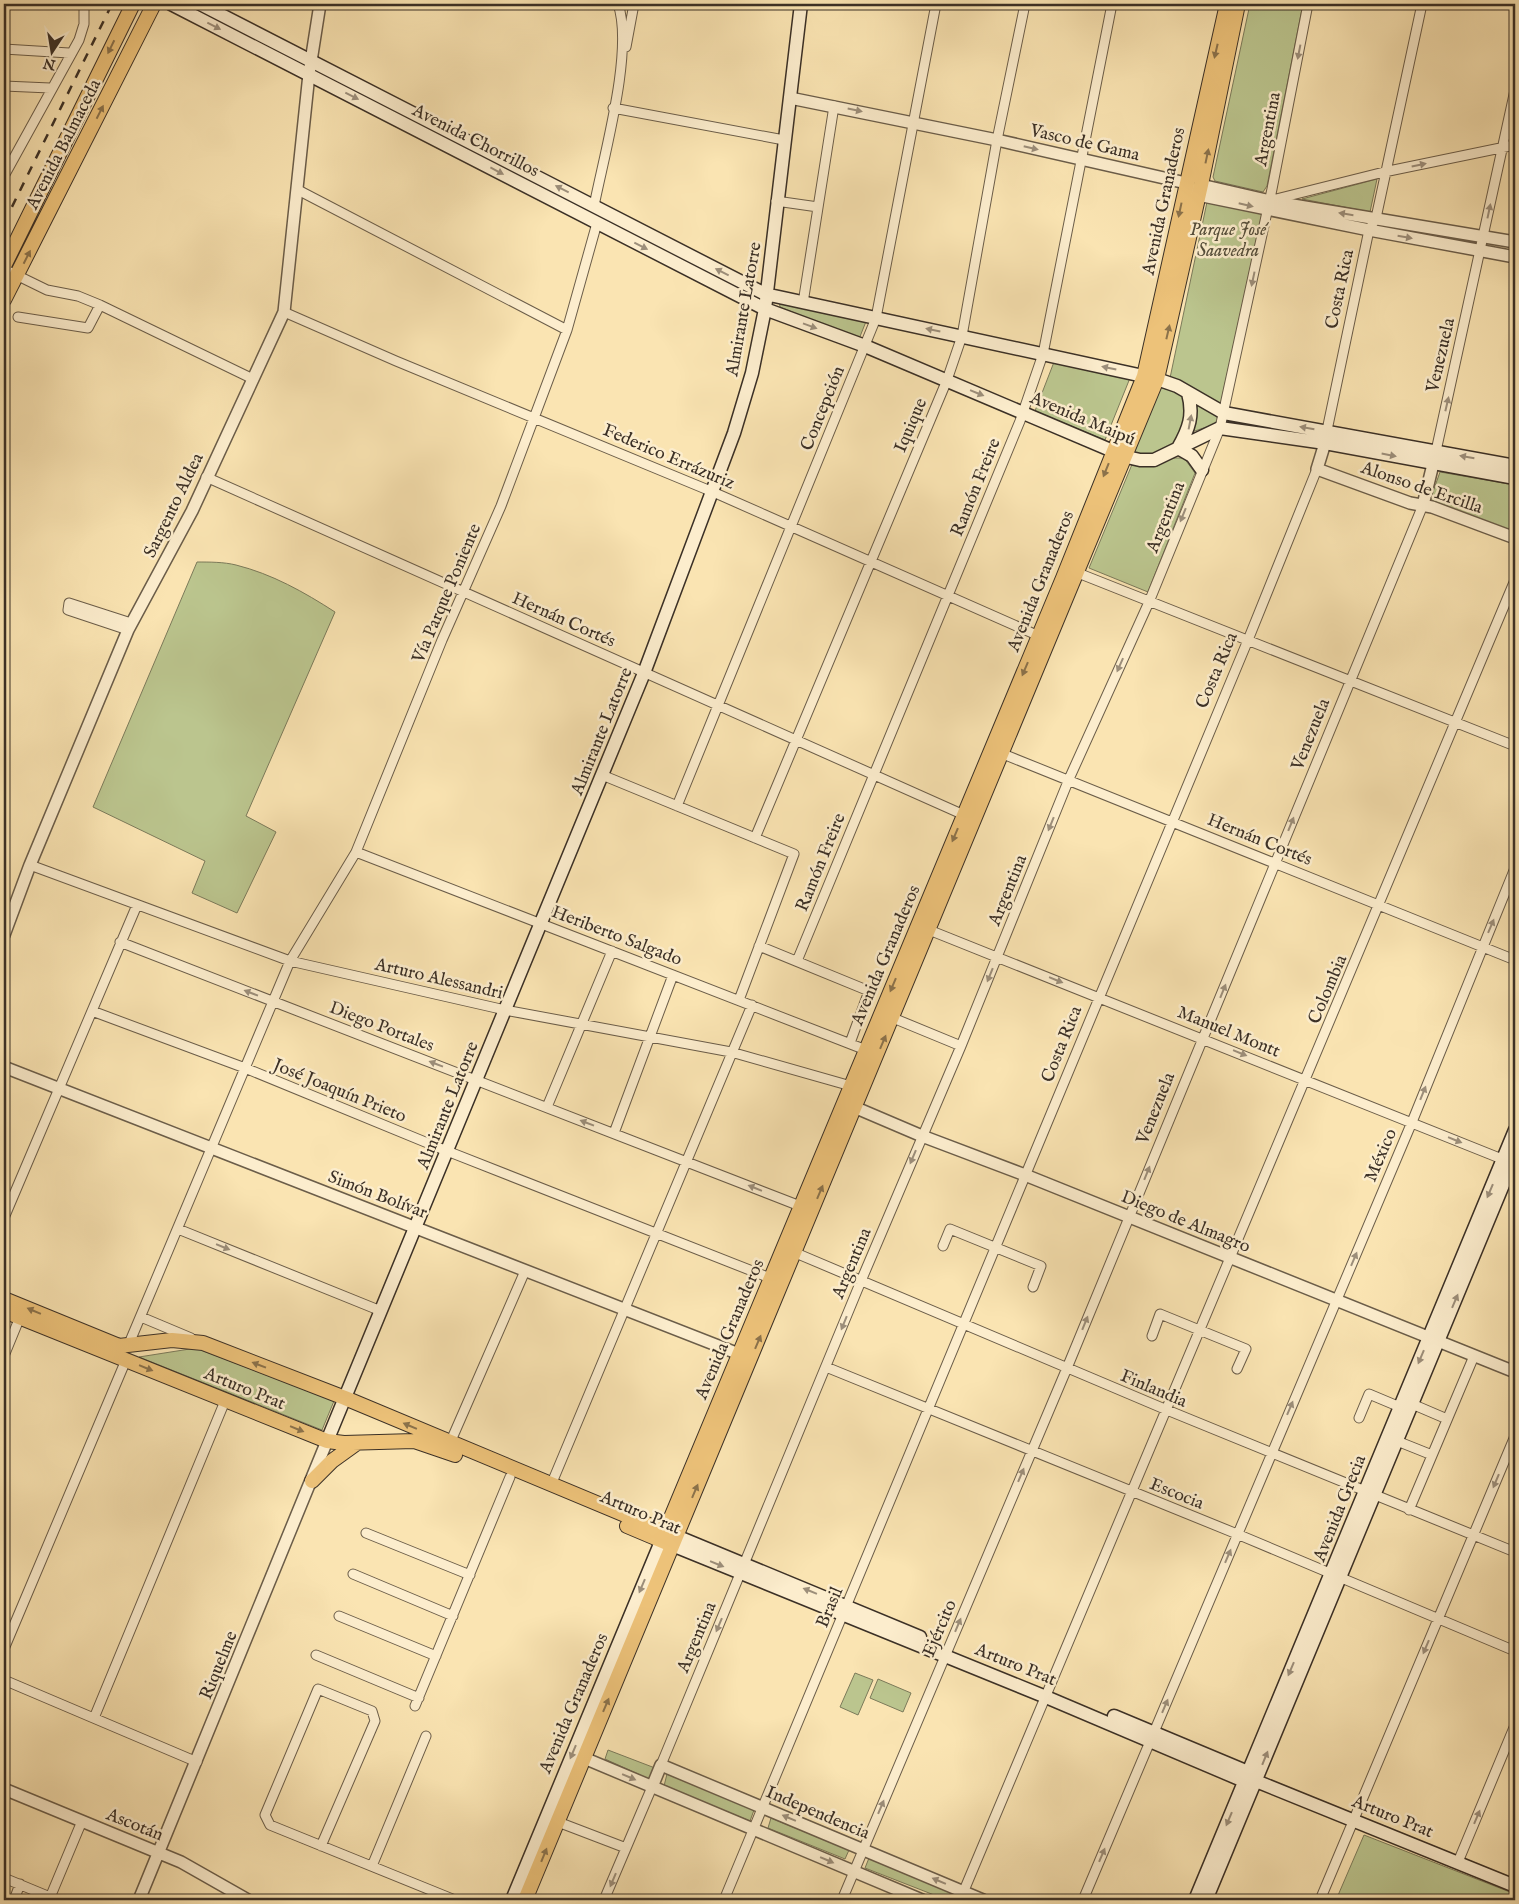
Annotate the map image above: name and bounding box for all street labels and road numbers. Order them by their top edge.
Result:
street label: Avenida Balmaceda [21,75,107,215]
street label: Argentina [1250,90,1287,169]
street label: Avenida Chorrillos [407,99,543,183]
street label: Vasco de Gama [1027,119,1142,167]
street label: Avenida Granaderos [1137,125,1191,278]
street label: Almirante Latorre [721,240,768,379]
street label: Costa Rica [1321,247,1360,331]
street label: Venezuela [1422,316,1461,396]
street label: Concepción [796,362,851,454]
street label: Avenida Maipú [1025,387,1138,452]
street label: Iquique [890,395,933,456]
street label: Federico Errázuriz [599,419,738,496]
street label: Ramón Freire [946,435,1007,540]
street label: Sargento Aldea [139,449,210,562]
street label: Alonso de Ercilla [1357,457,1486,520]
street label: Argentina [1141,478,1191,557]
street label: Avenida Granaderos [1002,508,1080,656]
street label: Vía Parque Poniente [407,520,487,668]
street label: Hernán Cortés [508,587,619,653]
street label: Costa Rica [1191,629,1244,712]
street label: Almirante Latorre [566,664,639,800]
street label: Venezuela [1286,695,1336,775]
street label: Hernán Cortés [1204,809,1315,872]
street label: Ramón Freire [791,810,852,915]
street label: Argentina [983,851,1033,930]
street label: Avenida Granaderos [846,882,926,1030]
street label: Heriberto Salgado [548,901,685,972]
street label: Colombia [1304,951,1353,1028]
street label: Arturo Alessandri [371,953,505,1005]
street label: Diego Portales [326,997,437,1058]
street label: Manuel Montt [1174,1001,1283,1063]
street label: Costa Rica [1037,1003,1088,1086]
street label: Almirante Latorre [412,1038,485,1174]
street label: José Joaquín Prieto [268,1053,410,1129]
street label: Venezuela [1131,1069,1181,1149]
street label: México [1360,1125,1403,1186]
street label: Simón Bolívar [325,1166,431,1225]
street label: Diego de Almagro [1117,1186,1254,1259]
street label: Argentina [827,1225,878,1303]
street label: Avenida Granaderos [690,1256,770,1404]
street label: Arturo Prat [200,1362,288,1416]
street label: Finlandia [1117,1365,1190,1414]
street label: Avenida Grecia [1308,1452,1372,1566]
street label: Escocia [1146,1473,1207,1516]
street label: Arturo Prat [596,1486,684,1541]
street label: Brasil [812,1584,849,1632]
street label: Ejército [918,1596,963,1661]
street label: Argentina [672,1599,723,1677]
street label: Riquelme [195,1628,244,1703]
street label: Avenida Granaderos [534,1630,614,1778]
street label: Arturo Prat [971,1638,1059,1692]
street label: Independencia [762,1781,873,1846]
street label: Arturo Prat [1348,1790,1436,1844]
street label: Ascotán [102,1803,167,1847]

